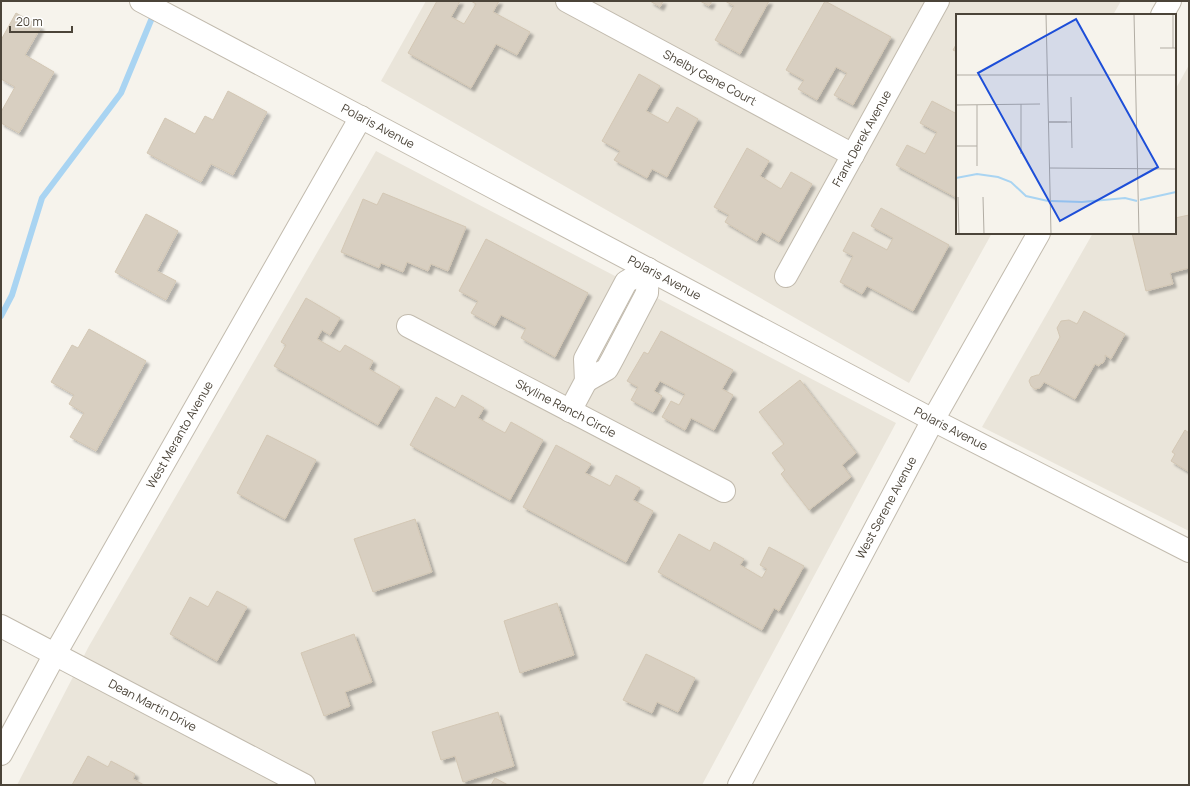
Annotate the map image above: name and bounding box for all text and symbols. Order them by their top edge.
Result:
scale bar [10,8,72,34]
text: 20 m [16,13,43,30]
inset map [956,14,1176,234]
street label: Shelby Gene Court [660,45,760,110]
street label: Frank Derek Avenue [828,87,895,190]
street label: Polaris Avenue [338,99,418,152]
street label: Polaris Avenue [625,251,704,304]
street label: Skyline Ranch Circle [513,375,619,441]
street label: West Meranto Avenue [142,378,217,491]
street label: Polaris Avenue [911,403,991,455]
street label: West Serene Avenue [852,453,920,562]
street label: Dean Martin Drive [106,675,200,735]

